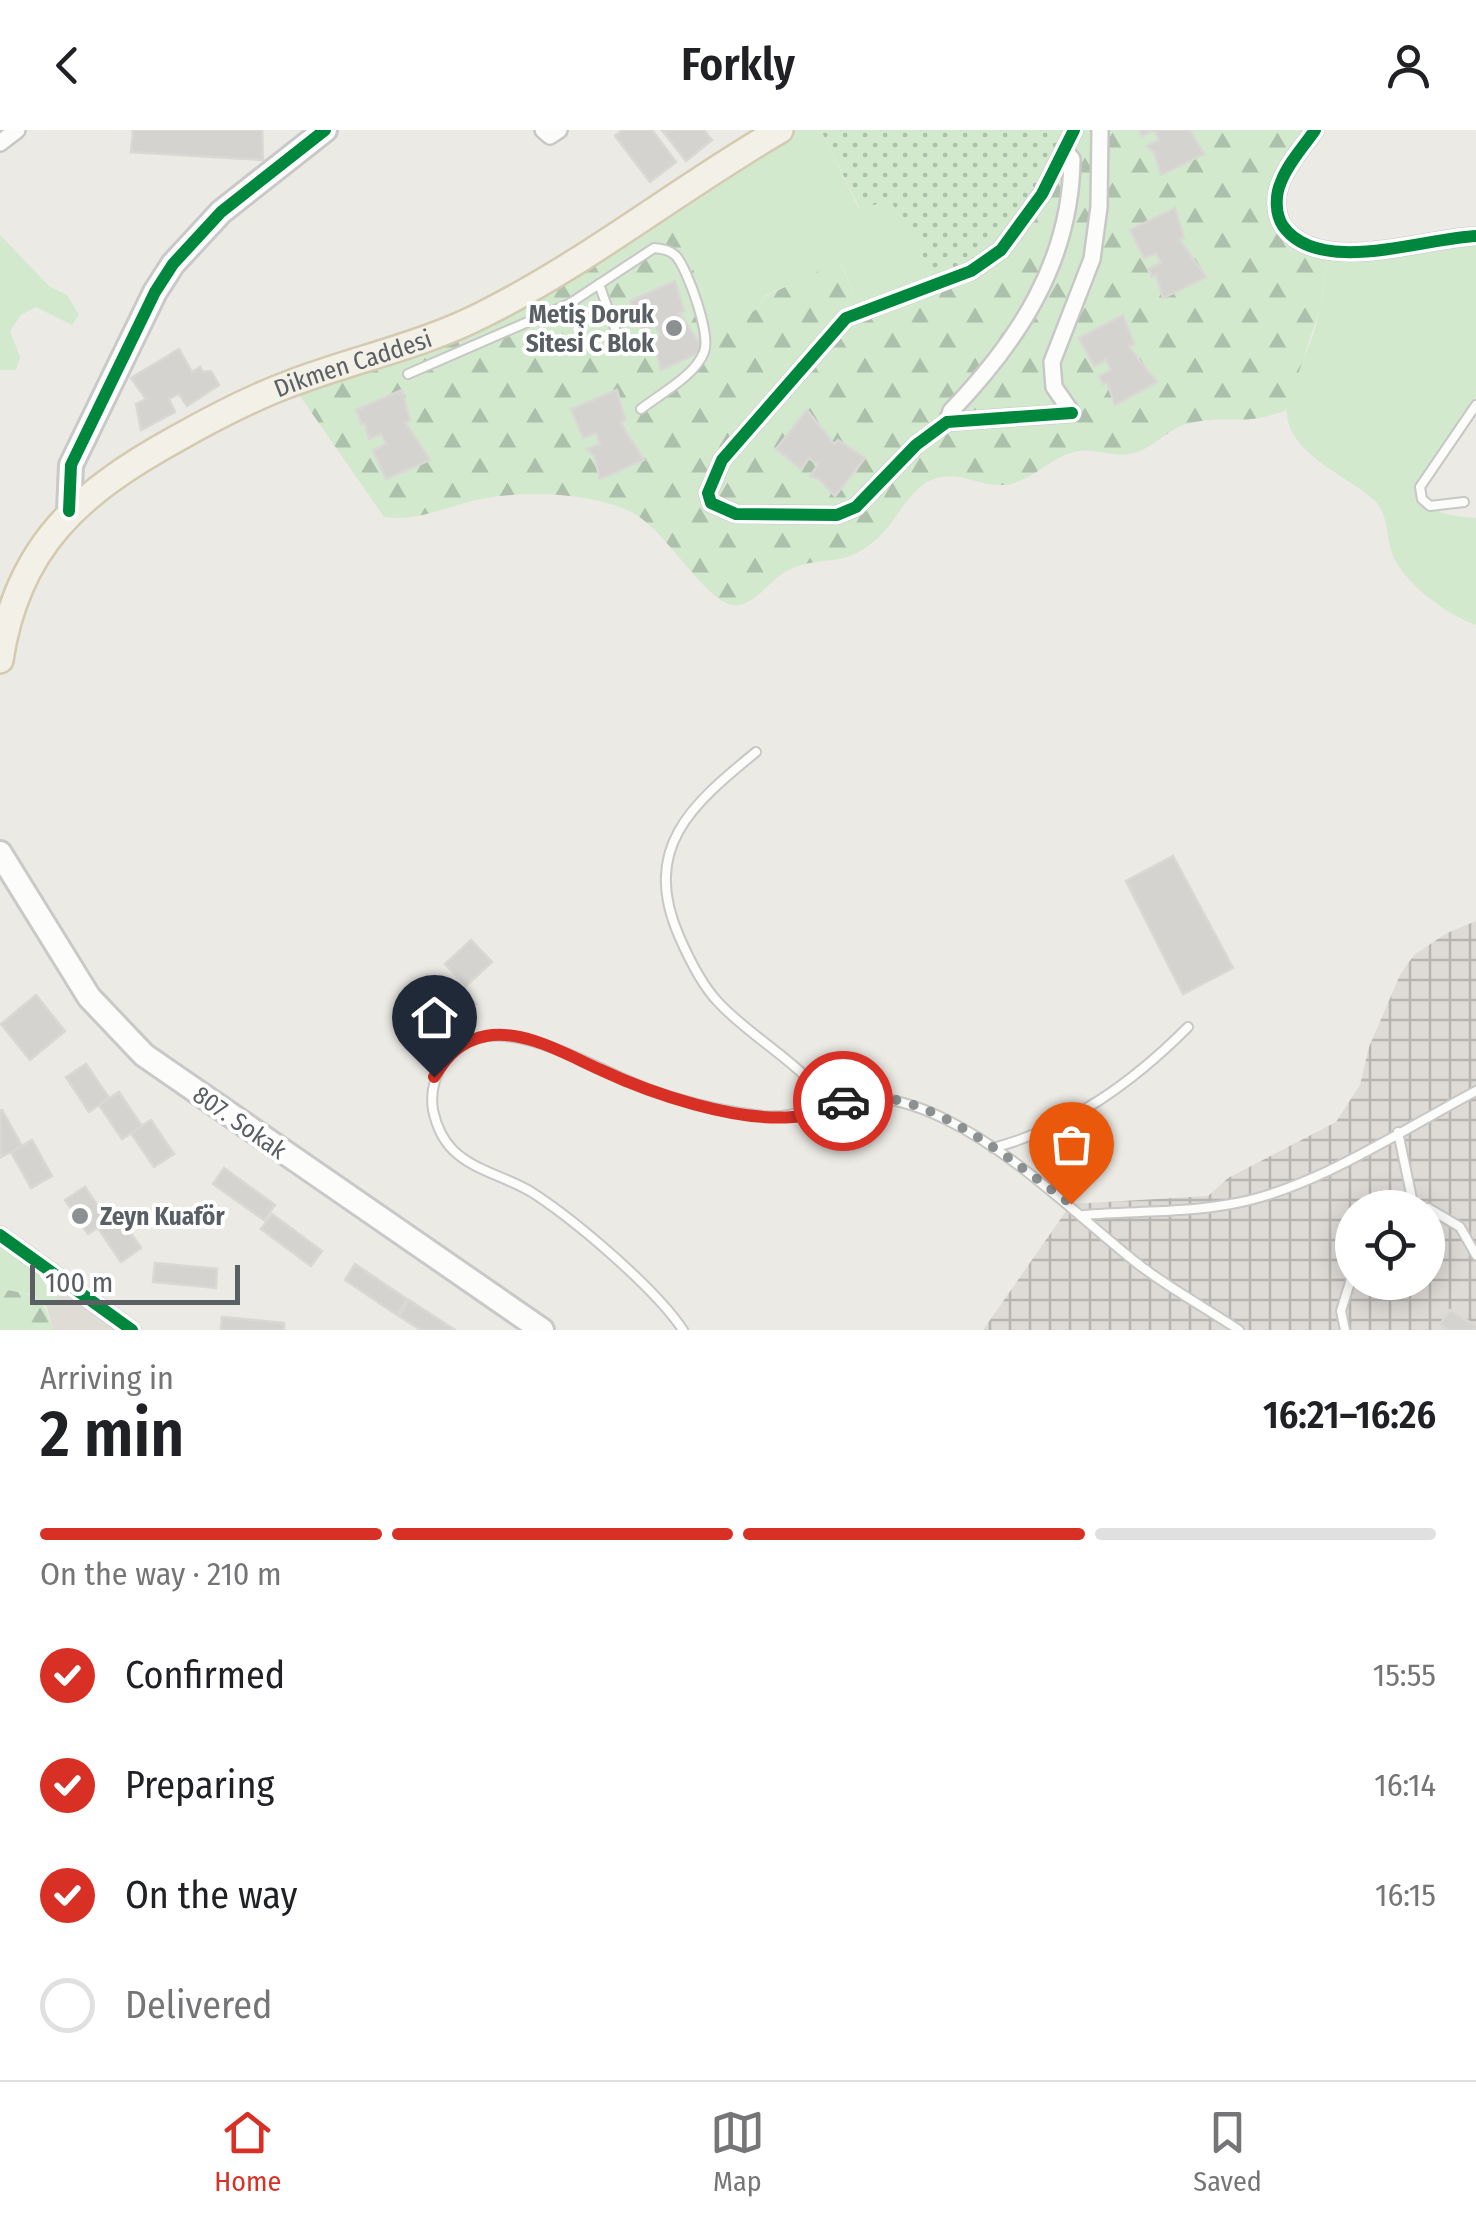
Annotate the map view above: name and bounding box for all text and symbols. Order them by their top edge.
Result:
icon: back [40,38,95,93]
text: Forkly [681,38,795,92]
icon: person [1381,38,1436,93]
place label: Metiş Doruk Sitesi C Blok [526,300,654,359]
marker: Metiş Doruk Sitesi C Blok [663,317,685,339]
street label: Dikmen Caddesi [270,324,436,404]
pin [392,975,477,1078]
icon: home [407,990,462,1045]
courier [793,1051,893,1151]
icon: car [816,1074,871,1129]
street label: 807. Sokak [187,1080,292,1166]
pin [1029,1102,1114,1205]
icon: bag [1044,1117,1099,1172]
map controls [1335,1190,1445,1300]
button: locate [1335,1190,1445,1300]
place label: Zeyn Kuaför [100,1202,225,1232]
marker: Zeyn Kuaför [69,1205,91,1227]
scale bar [30,1260,240,1304]
text: 100 m [45,1266,113,1299]
text: Arriving in [40,1359,174,1397]
text: 16:21–16:26 [1263,1392,1436,1438]
text: 2 min [40,1395,184,1473]
text: On the way · 210 m [40,1555,282,1593]
icon: check [40,1648,95,1703]
text: Confirmed [125,1652,285,1698]
text: 15:55 [1373,1656,1436,1694]
icon: check [40,1758,95,1813]
text: Preparing [125,1762,274,1808]
text: 16:14 [1374,1766,1436,1804]
icon: check [40,1868,95,1923]
text: On the way [125,1872,297,1918]
text: 16:15 [1375,1876,1436,1914]
text: Delivered [125,1982,272,2028]
tab: Home [214,2105,281,2198]
tab: Map [710,2105,765,2198]
tab: Saved [1193,2105,1262,2198]

